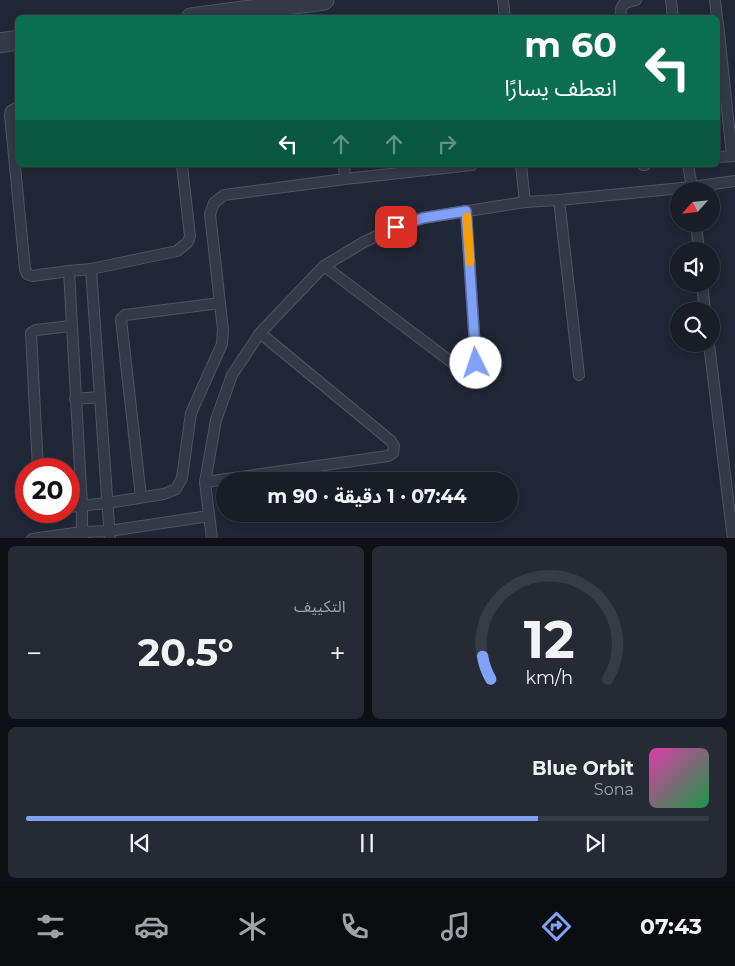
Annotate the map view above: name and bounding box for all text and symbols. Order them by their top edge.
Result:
text: 60 m [524,23,617,66]
icon: left [635,35,700,100]
text: انعطف يسارًا [504,75,617,102]
icon: left [274,130,302,158]
icon: ahead [327,130,355,158]
icon: ahead [380,130,408,158]
icon: right [433,130,461,158]
north arrow [670,182,720,232]
map controls [670,182,720,352]
pin [375,206,417,248]
icon: arrive [382,213,410,241]
button: sound [670,242,720,292]
button: search [670,302,720,352]
position arrow [449,336,501,388]
speed limit sign: 20 [15,458,80,523]
text: 07:44 · 1 دقيقة · 90 m [267,485,467,508]
text: التكييف [294,597,346,616]
text: 12 [524,608,575,671]
text: 20.5° [138,629,234,676]
text: − [26,636,42,670]
text: + [329,636,345,670]
text: km/h [525,667,573,688]
text: Blue Orbit [532,757,634,780]
text: Sona [594,780,634,799]
icon: previous [126,829,154,857]
icon: pause [353,829,381,857]
icon: next [581,829,609,857]
icon: filters [33,909,68,944]
icon: car [134,909,169,944]
icon: climate [235,909,270,944]
icon: phone [337,909,372,944]
icon: music [438,909,473,944]
icon: directions [539,909,574,944]
text: 07:43 [640,913,702,940]

